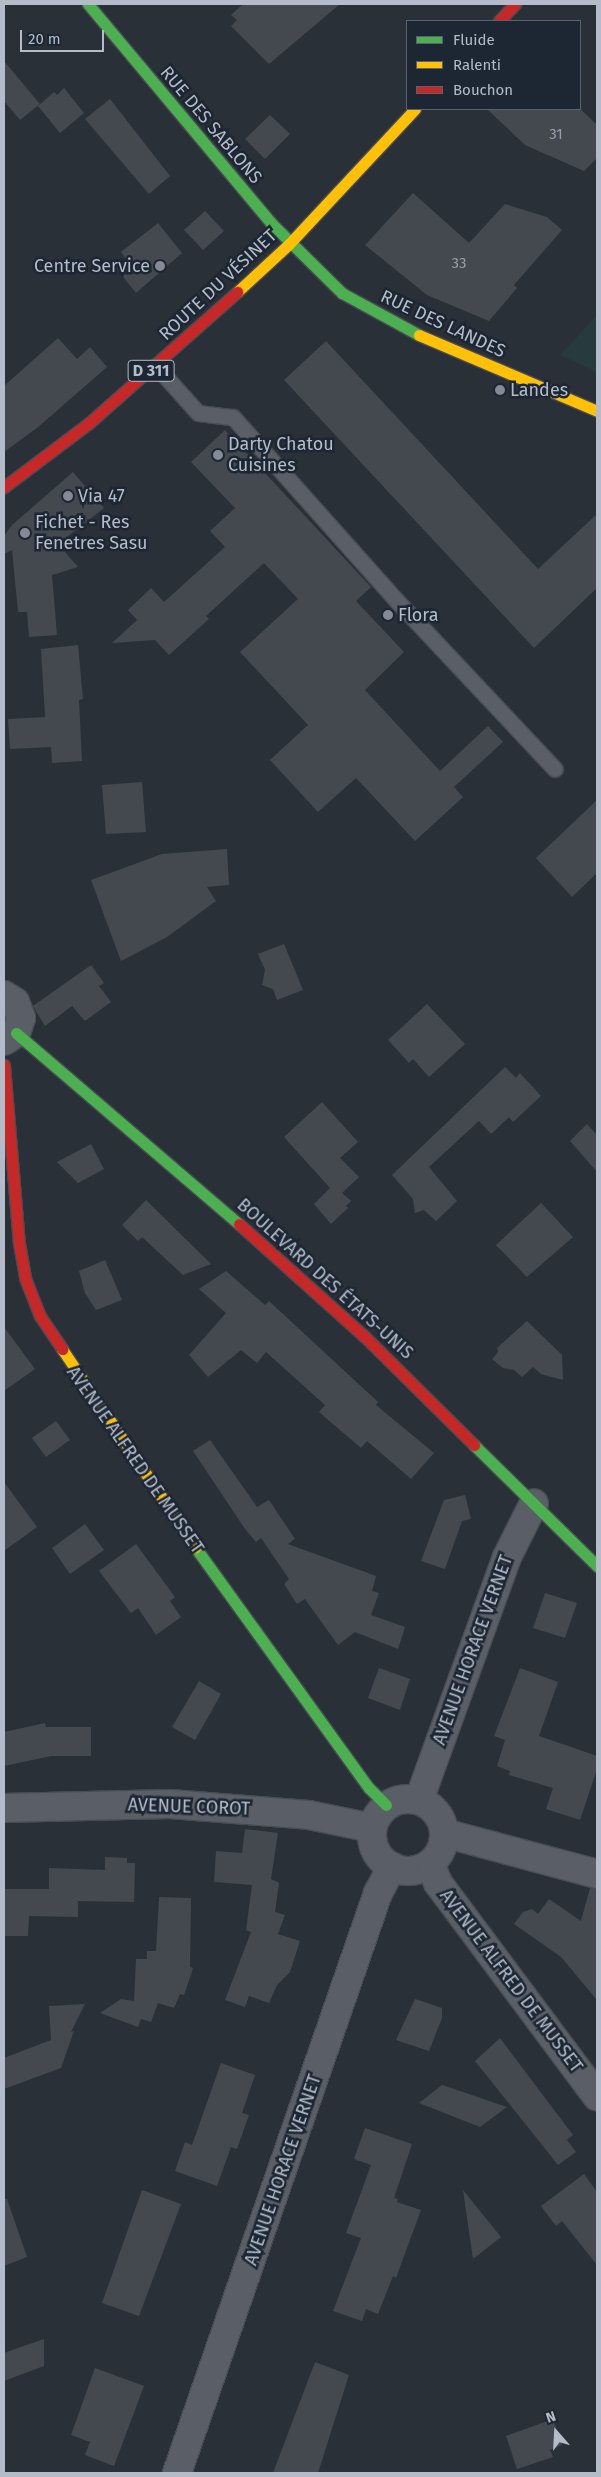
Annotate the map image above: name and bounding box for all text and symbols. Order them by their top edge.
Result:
scale bar [22,20,106,52]
legend [406,20,581,110]
text: 20 m [28,30,61,48]
text: Fluide [453,31,495,49]
text: Ralenti [453,56,501,74]
street label: RUE DES SABLONS [156,62,266,188]
text: Bouchon [453,81,513,99]
house number: 31 [549,126,563,144]
street label: ROUTE DU VÉSINET [155,225,281,345]
place label: Centre Service [34,255,150,277]
house number: 33 [452,255,466,273]
marker: Centre Service [154,260,166,272]
street label: RUE DES LANDES [377,286,509,362]
road number: D 311 [127,358,175,384]
place label: Landes [510,379,568,401]
marker: Landes [494,384,506,396]
place label: Darty Chatou Cuisines [228,434,334,476]
marker: Darty Chatou Cuisines [212,449,224,461]
place label: Via 47 [78,485,125,507]
marker: Via 47 [62,490,74,502]
place label: Fichet - Res Fenetres Sasu [35,512,148,554]
marker: Fichet - Res Fenetres Sasu [19,527,31,539]
place label: Flora [398,604,438,626]
marker: Flora [382,609,394,621]
street label: BOULEVARD DES ÉTATS-UNIS [232,1194,418,1364]
street label: AVENUE ALFRED DE MUSSET [62,1362,208,1558]
street label: AVENUE HORACE VERNET [429,1552,517,1748]
street label: AVENUE COROT [127,1794,251,1820]
street label: AVENUE ALFRED DE MUSSET [435,1885,587,2077]
street label: AVENUE HORACE VERNET [240,2072,326,2268]
north arrow [531,2407,581,2457]
text: N [544,2408,558,2427]

